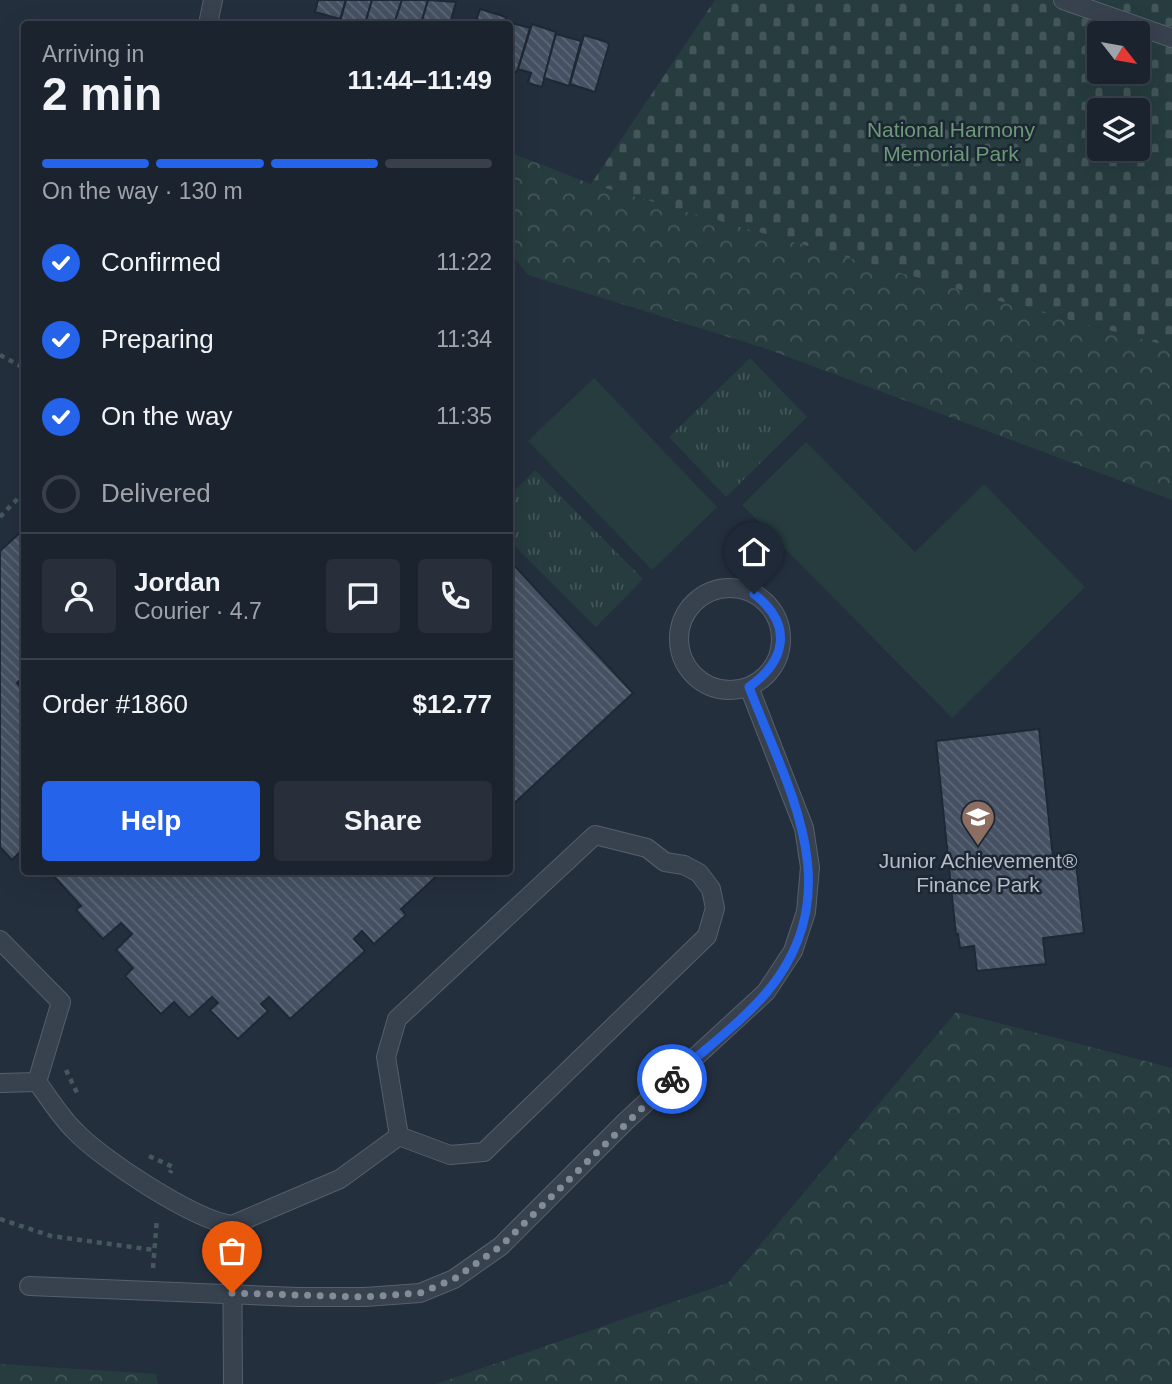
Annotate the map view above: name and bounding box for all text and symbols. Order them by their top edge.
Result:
north arrow [1087,21,1150,84]
map controls [1087,21,1150,161]
text: Arriving in [42,41,144,67]
text: 11:44–11:49 [347,65,492,95]
text: 2 min [42,68,162,120]
button: layers [1087,98,1150,161]
park label: National Harmony Memorial Park [867,118,1036,165]
text: On the way · 130 m [42,178,243,204]
icon: check [42,244,80,282]
text: Confirmed [101,247,221,277]
text: 11:22 [436,249,492,275]
icon: check [42,321,80,359]
text: Preparing [101,324,214,354]
text: 11:34 [436,326,492,352]
icon: check [42,398,80,436]
text: On the way [101,401,233,431]
text: 11:35 [436,403,492,429]
text: Delivered [101,478,211,508]
pin [724,522,784,594]
icon: home [735,533,773,571]
button: person [42,559,116,633]
button: chat [326,559,400,633]
button: phone [418,559,492,633]
text: Jordan [134,567,221,597]
text: Courier · 4.7 [134,598,262,624]
text: Order #1860 [42,689,188,719]
text: $12.77 [412,689,492,719]
button: Help [42,781,260,861]
button: Share [274,781,492,861]
school or university icon: Junior Achievement® Finance Park [959,798,997,847]
place label: Junior Achievement® Finance Park [879,849,1078,896]
courier [637,1044,707,1114]
icon: bike [653,1060,691,1098]
pin [202,1221,262,1293]
icon: bag [213,1232,251,1270]

